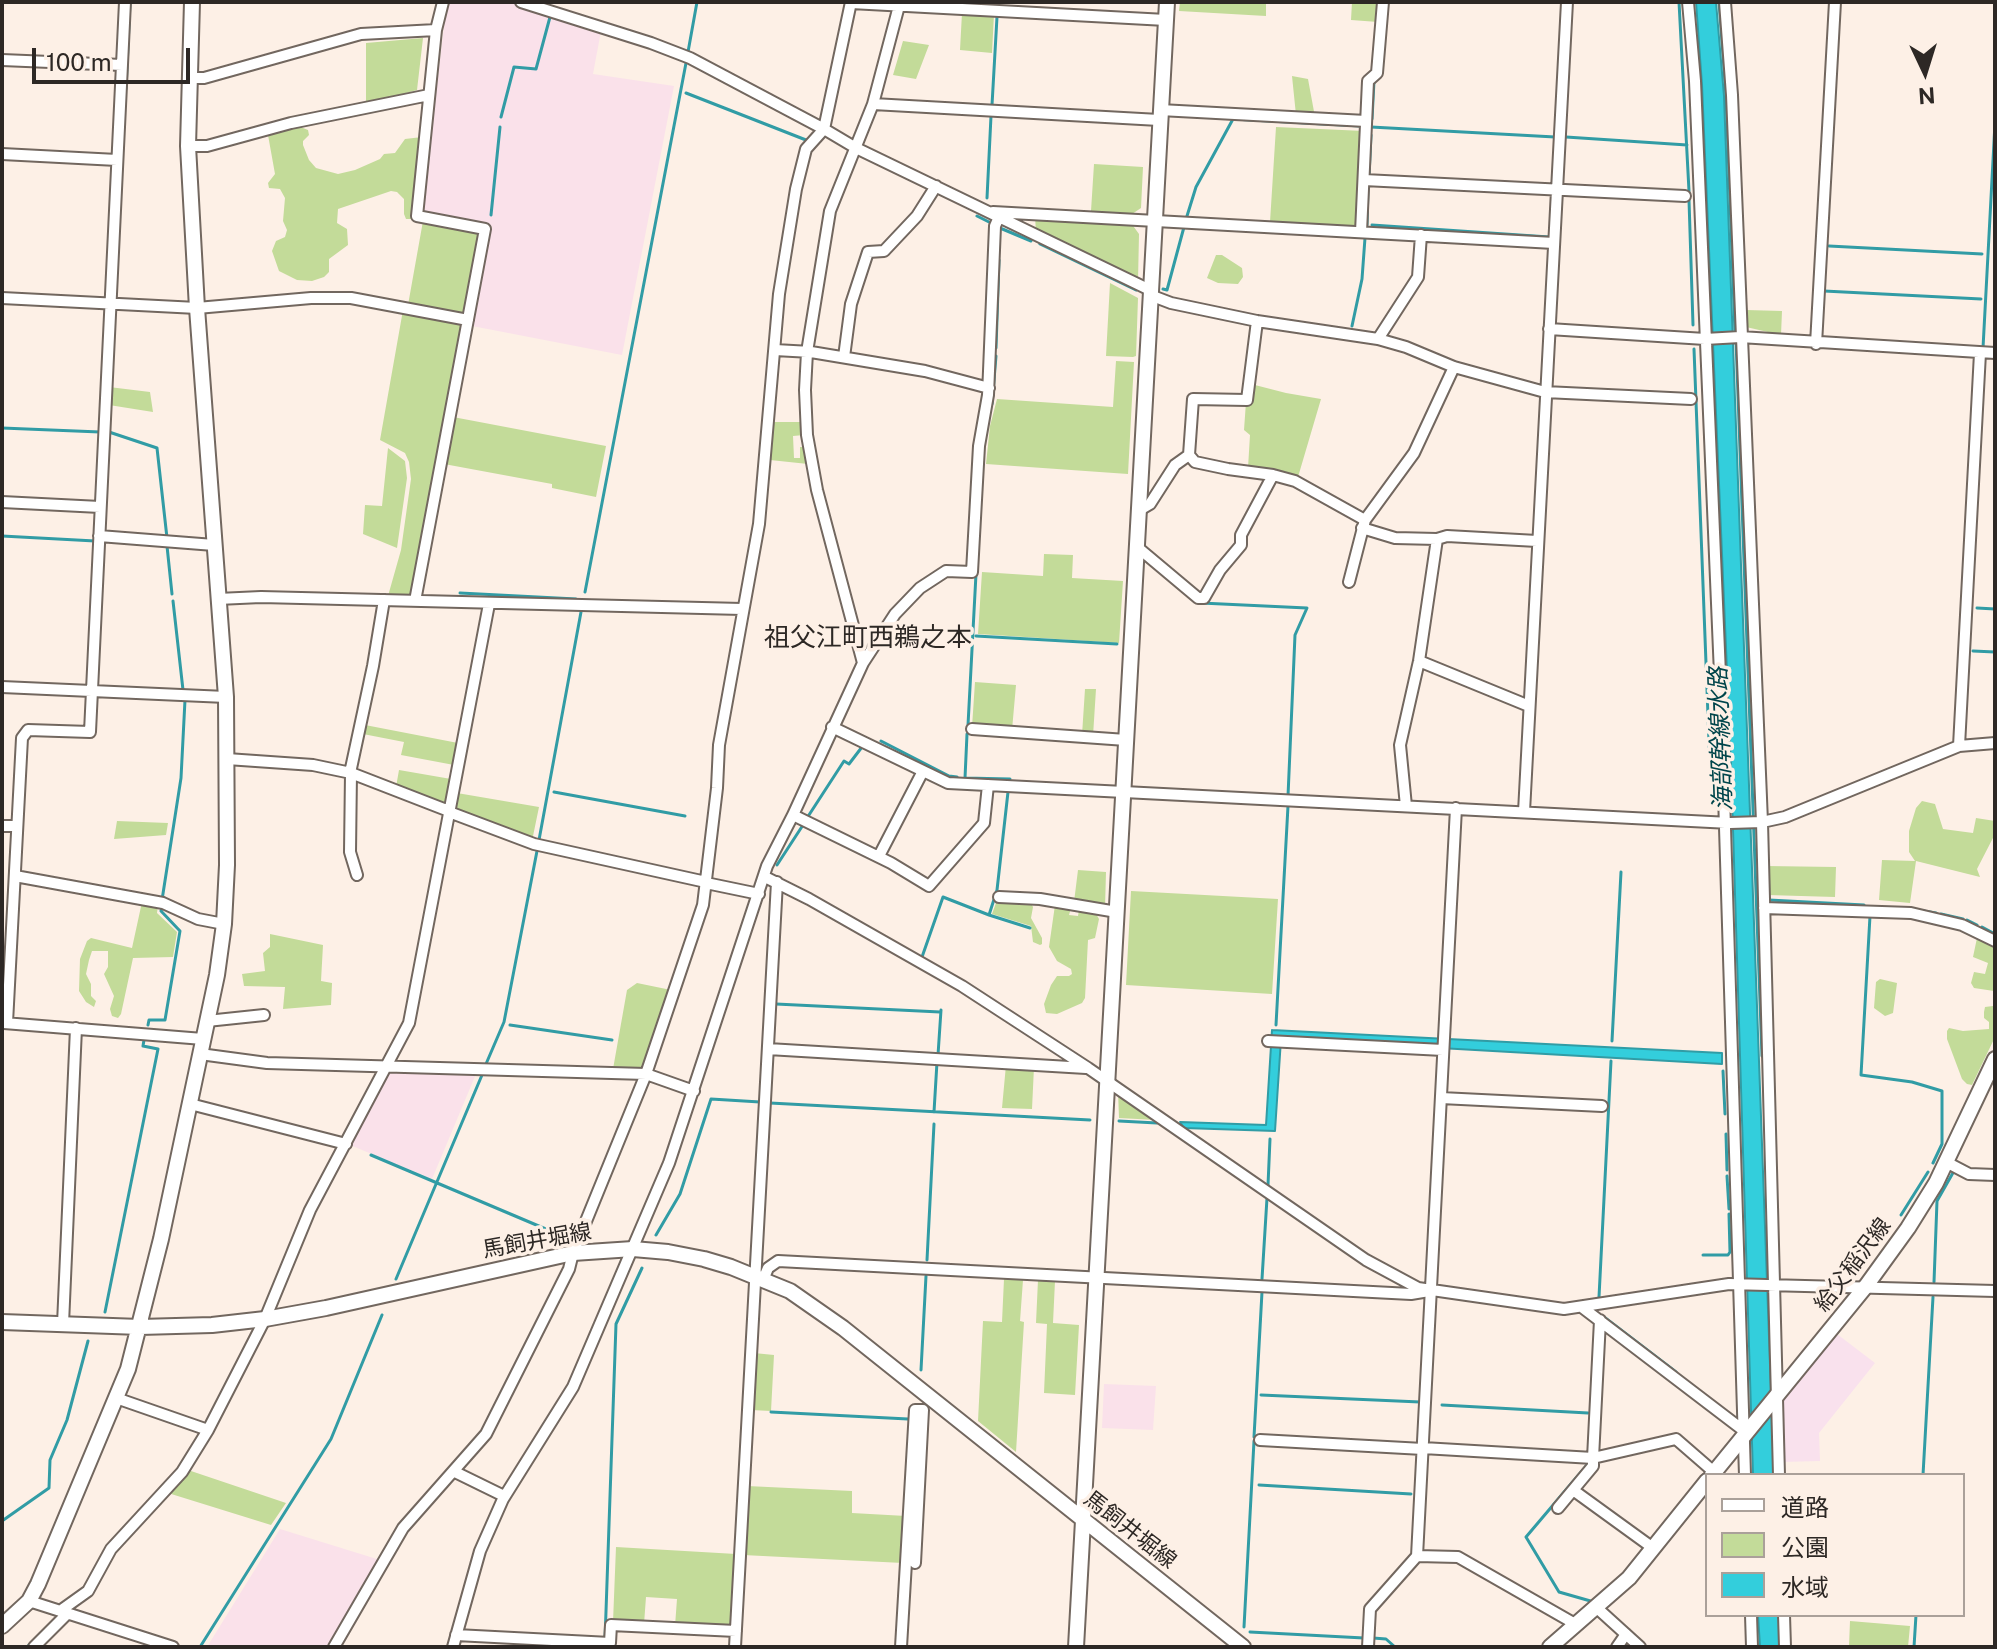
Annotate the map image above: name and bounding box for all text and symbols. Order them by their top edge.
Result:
scale bar [36,32,194,82]
north arrow [1885,32,1965,112]
text: 100 m [46,48,112,76]
text: N [1917,82,1936,110]
district label: 祖父江町西鵜之本 [764,622,972,654]
water label: 海部幹線水路 [1704,667,1738,811]
street label: 給父稲沢線 [1809,1213,1897,1317]
street label: 馬飼井堀線 [481,1218,593,1264]
legend [1705,1473,1965,1617]
street label: 馬飼井堀線 [1079,1486,1181,1574]
text: 道路 [1781,1493,1829,1521]
text: 公園 [1781,1533,1829,1561]
text: 水域 [1781,1573,1829,1601]

